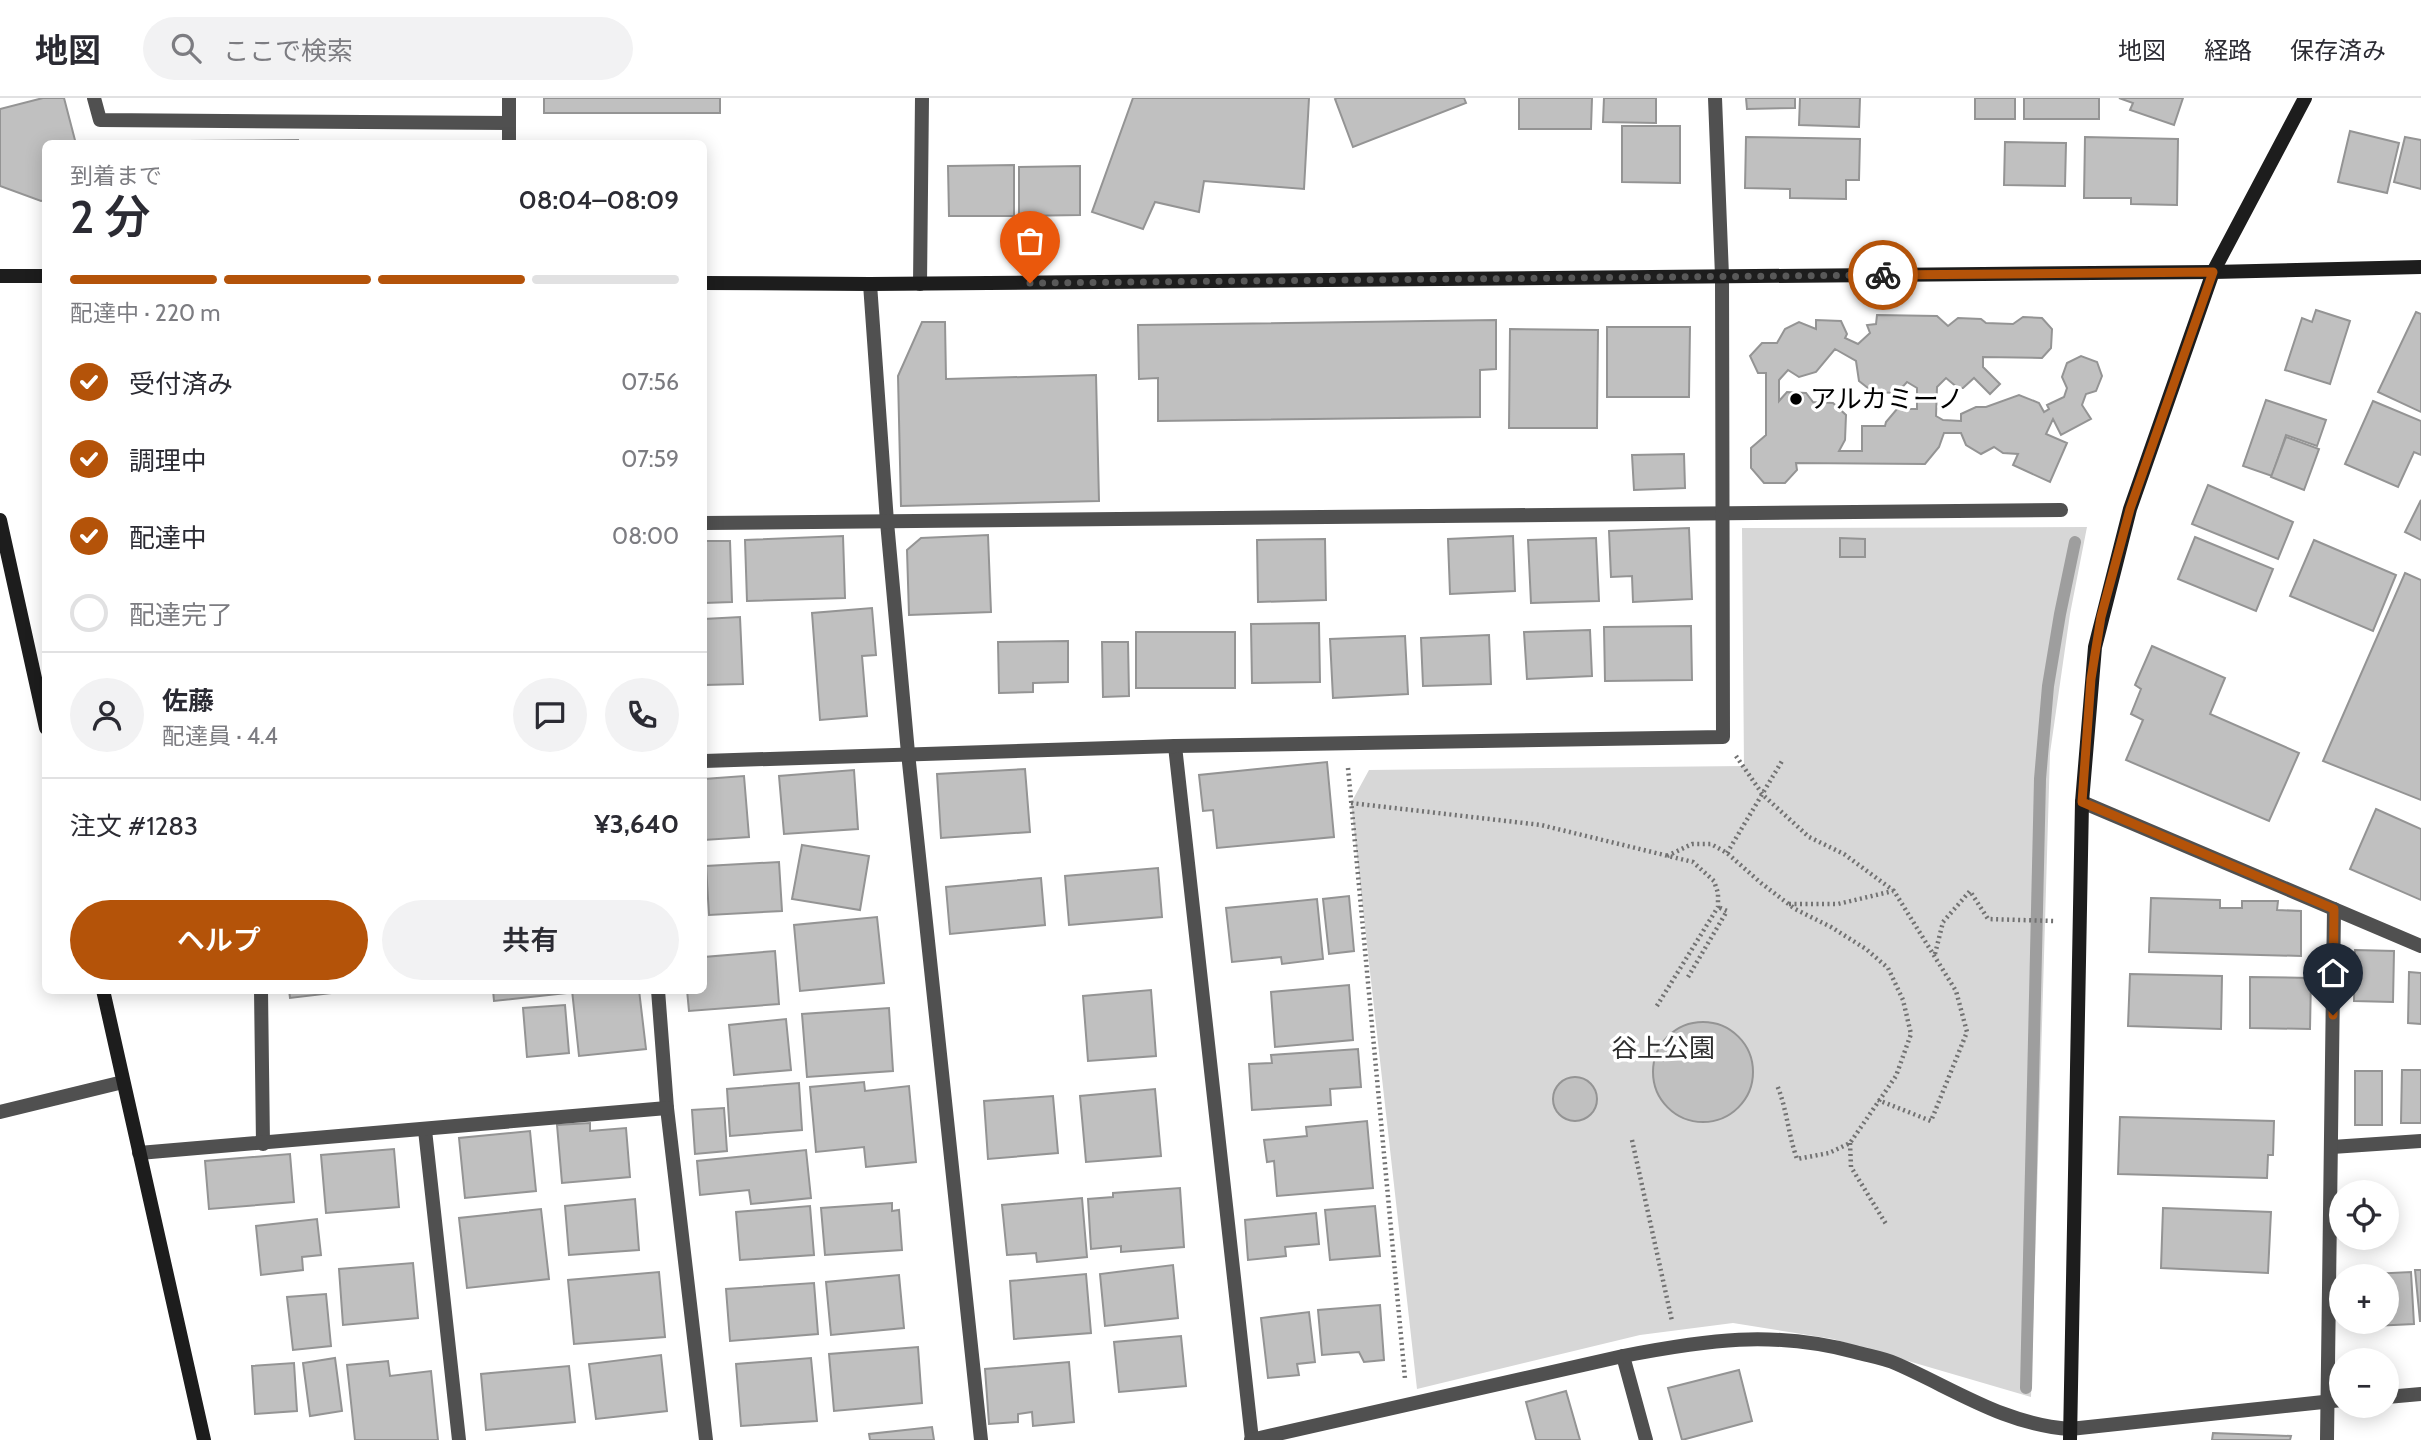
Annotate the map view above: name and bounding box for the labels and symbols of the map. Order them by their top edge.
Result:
pin [1000,211,1060,283]
courier [1848,240,1918,310]
place label: アルカミーノ [1810,383,1963,415]
marker: アルカミーノ [1788,391,1804,407]
pin [2303,943,2363,1015]
park label: 谷上公園 [1611,1032,1715,1064]

